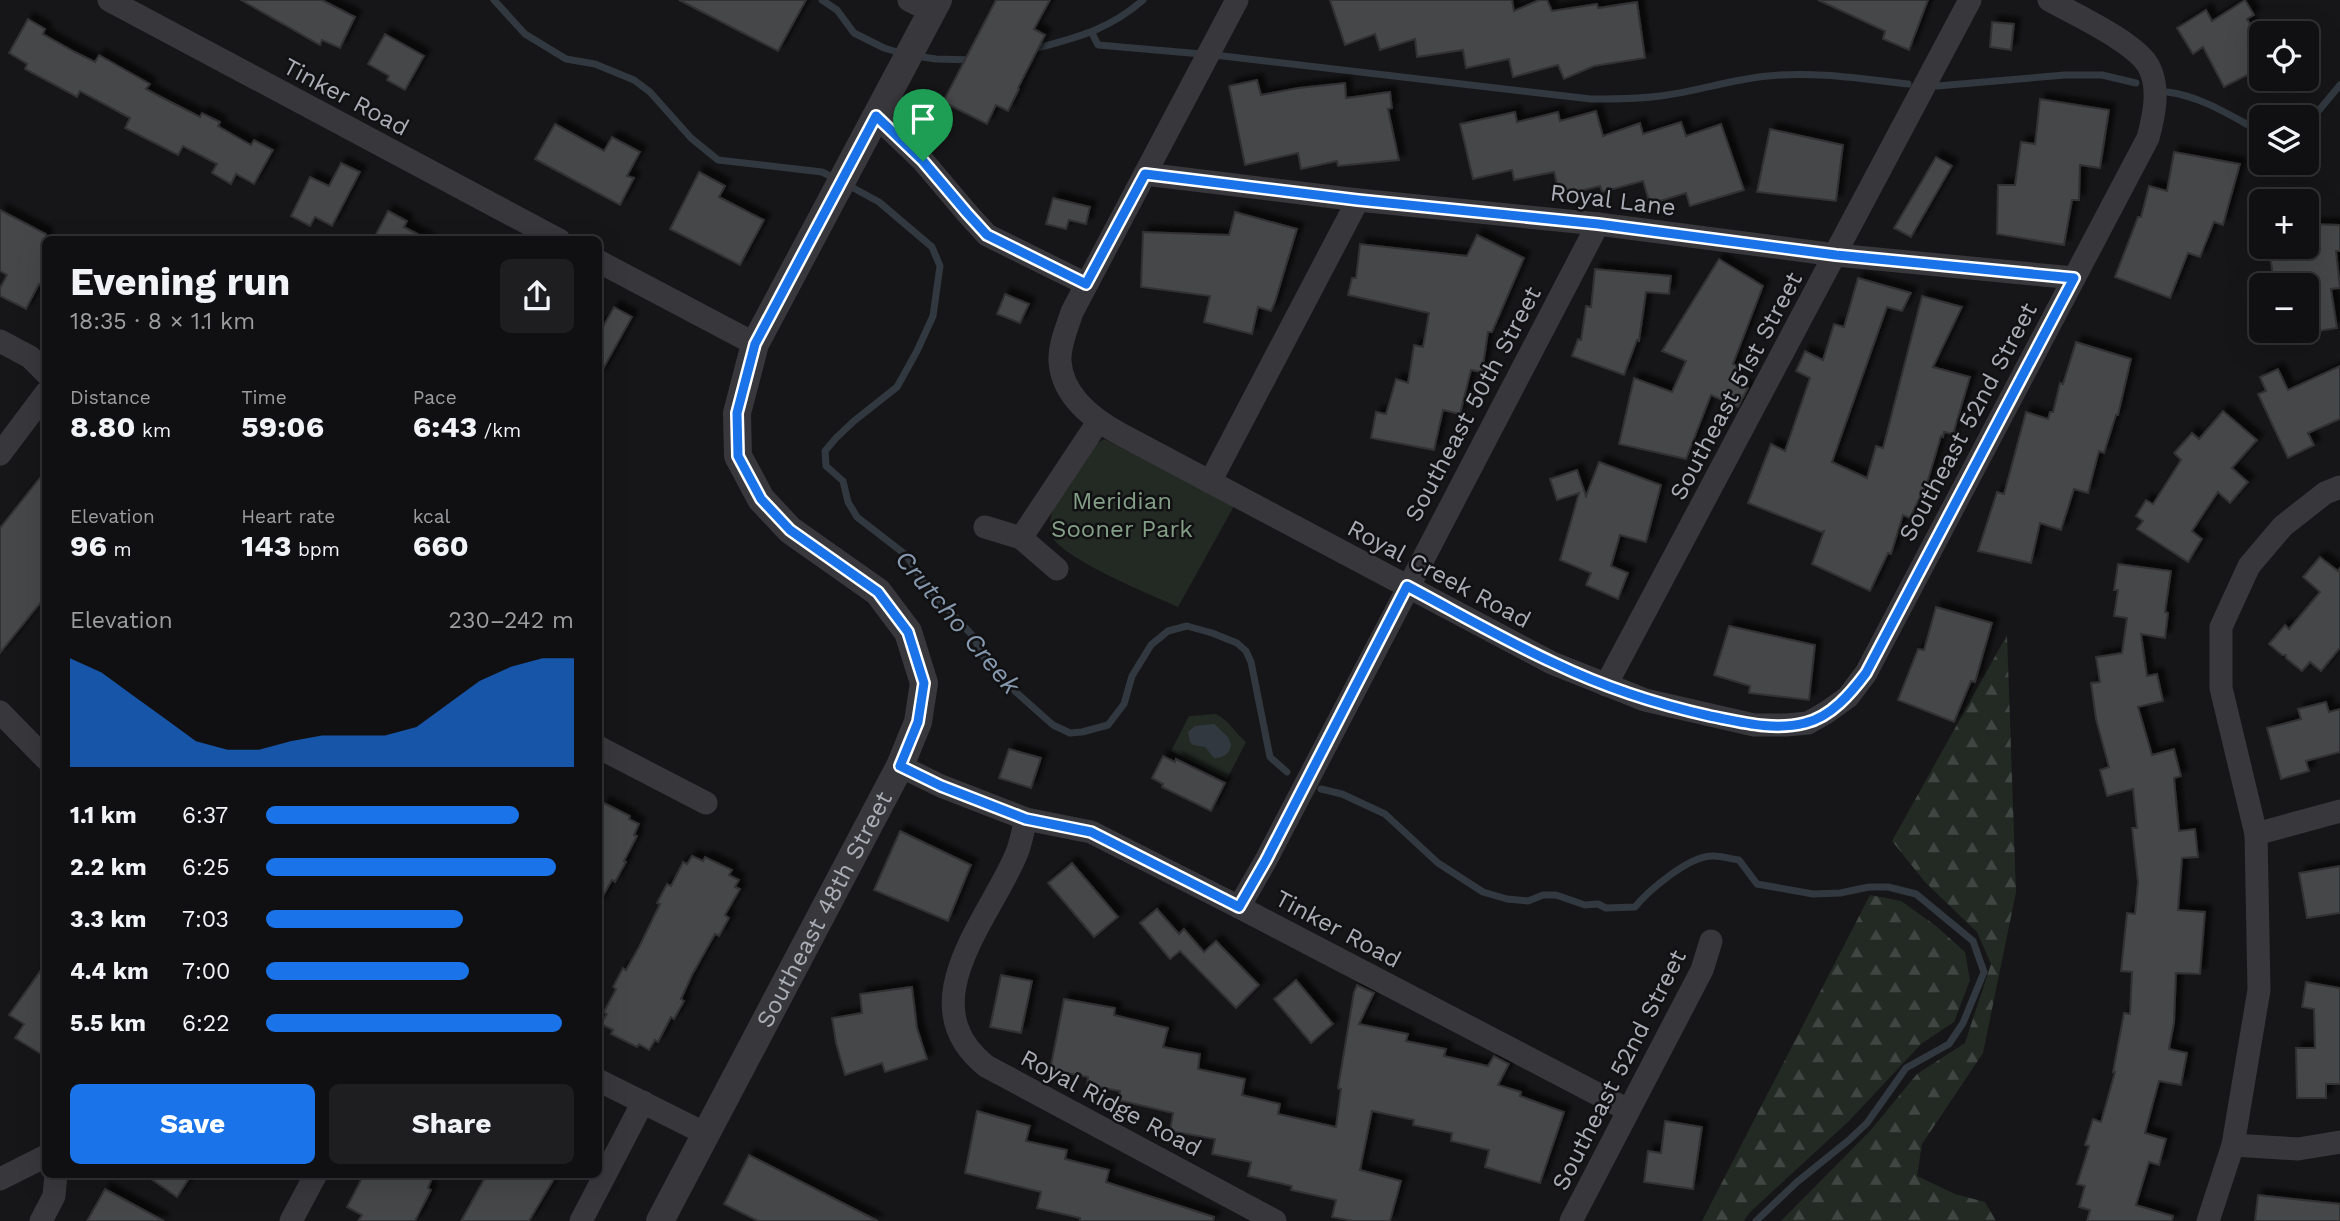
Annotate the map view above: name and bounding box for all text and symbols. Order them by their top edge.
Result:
map controls [2249,21,2319,343]
button: locate [2249,21,2319,91]
street label: Tinker Road [278,52,414,142]
pin [893,89,953,161]
icon: arrive [904,100,942,138]
button: layers [2249,105,2319,175]
street label: Royal Lane [1548,178,1678,222]
button: + [2249,189,2319,259]
button: share [500,259,574,333]
text: Evening run [70,260,290,304]
street label: Southeast 51st Street [1664,267,1808,505]
button: − [2249,273,2319,343]
street label: Southeast 50th Street [1399,282,1547,526]
street label: Southeast 52nd Street [1893,298,2043,546]
text: 18:35 · 8 × 1.1 km [70,308,255,335]
text: Distance [70,386,151,409]
text: Time [241,386,287,409]
text: Pace [413,386,457,409]
text: 8.80 [70,409,136,444]
text: 59:06 [241,409,324,444]
text: 6:43 [413,409,477,444]
text: km [136,419,171,442]
text: /km [477,419,521,442]
park label: Meridian Sooner Park [1051,487,1193,543]
text: Elevation [70,505,155,528]
text: Heart rate [241,505,335,528]
text: kcal [413,505,450,528]
street label: Royal Creek Road [1343,514,1535,634]
text: 96 [70,528,107,563]
text: 143 [241,528,291,563]
text: 660 [413,528,469,563]
text: m [107,538,132,561]
text: bpm [291,538,340,561]
water label: Crutcho Creek [889,544,1027,701]
text: Elevation [70,607,173,634]
text: 230–242 m [449,607,574,634]
street label: Southeast 48th Street [751,787,898,1032]
text: 1.1 km [70,802,137,829]
text: 6:37 [182,802,228,829]
text: 2.2 km [70,854,147,881]
text: 6:25 [182,854,230,881]
street label: Tinker Road [1270,884,1406,974]
text: 3.3 km [70,906,146,933]
text: 7:03 [182,906,229,933]
street label: Southeast 52nd Street [1546,945,1692,1195]
text: 4.4 km [70,958,149,985]
text: 7:00 [182,958,230,985]
text: 5.5 km [70,1010,146,1037]
text: 6:22 [182,1010,230,1037]
street label: Royal Ridge Road [1016,1044,1206,1162]
button: Save [70,1084,315,1164]
button: Share [329,1084,574,1164]

